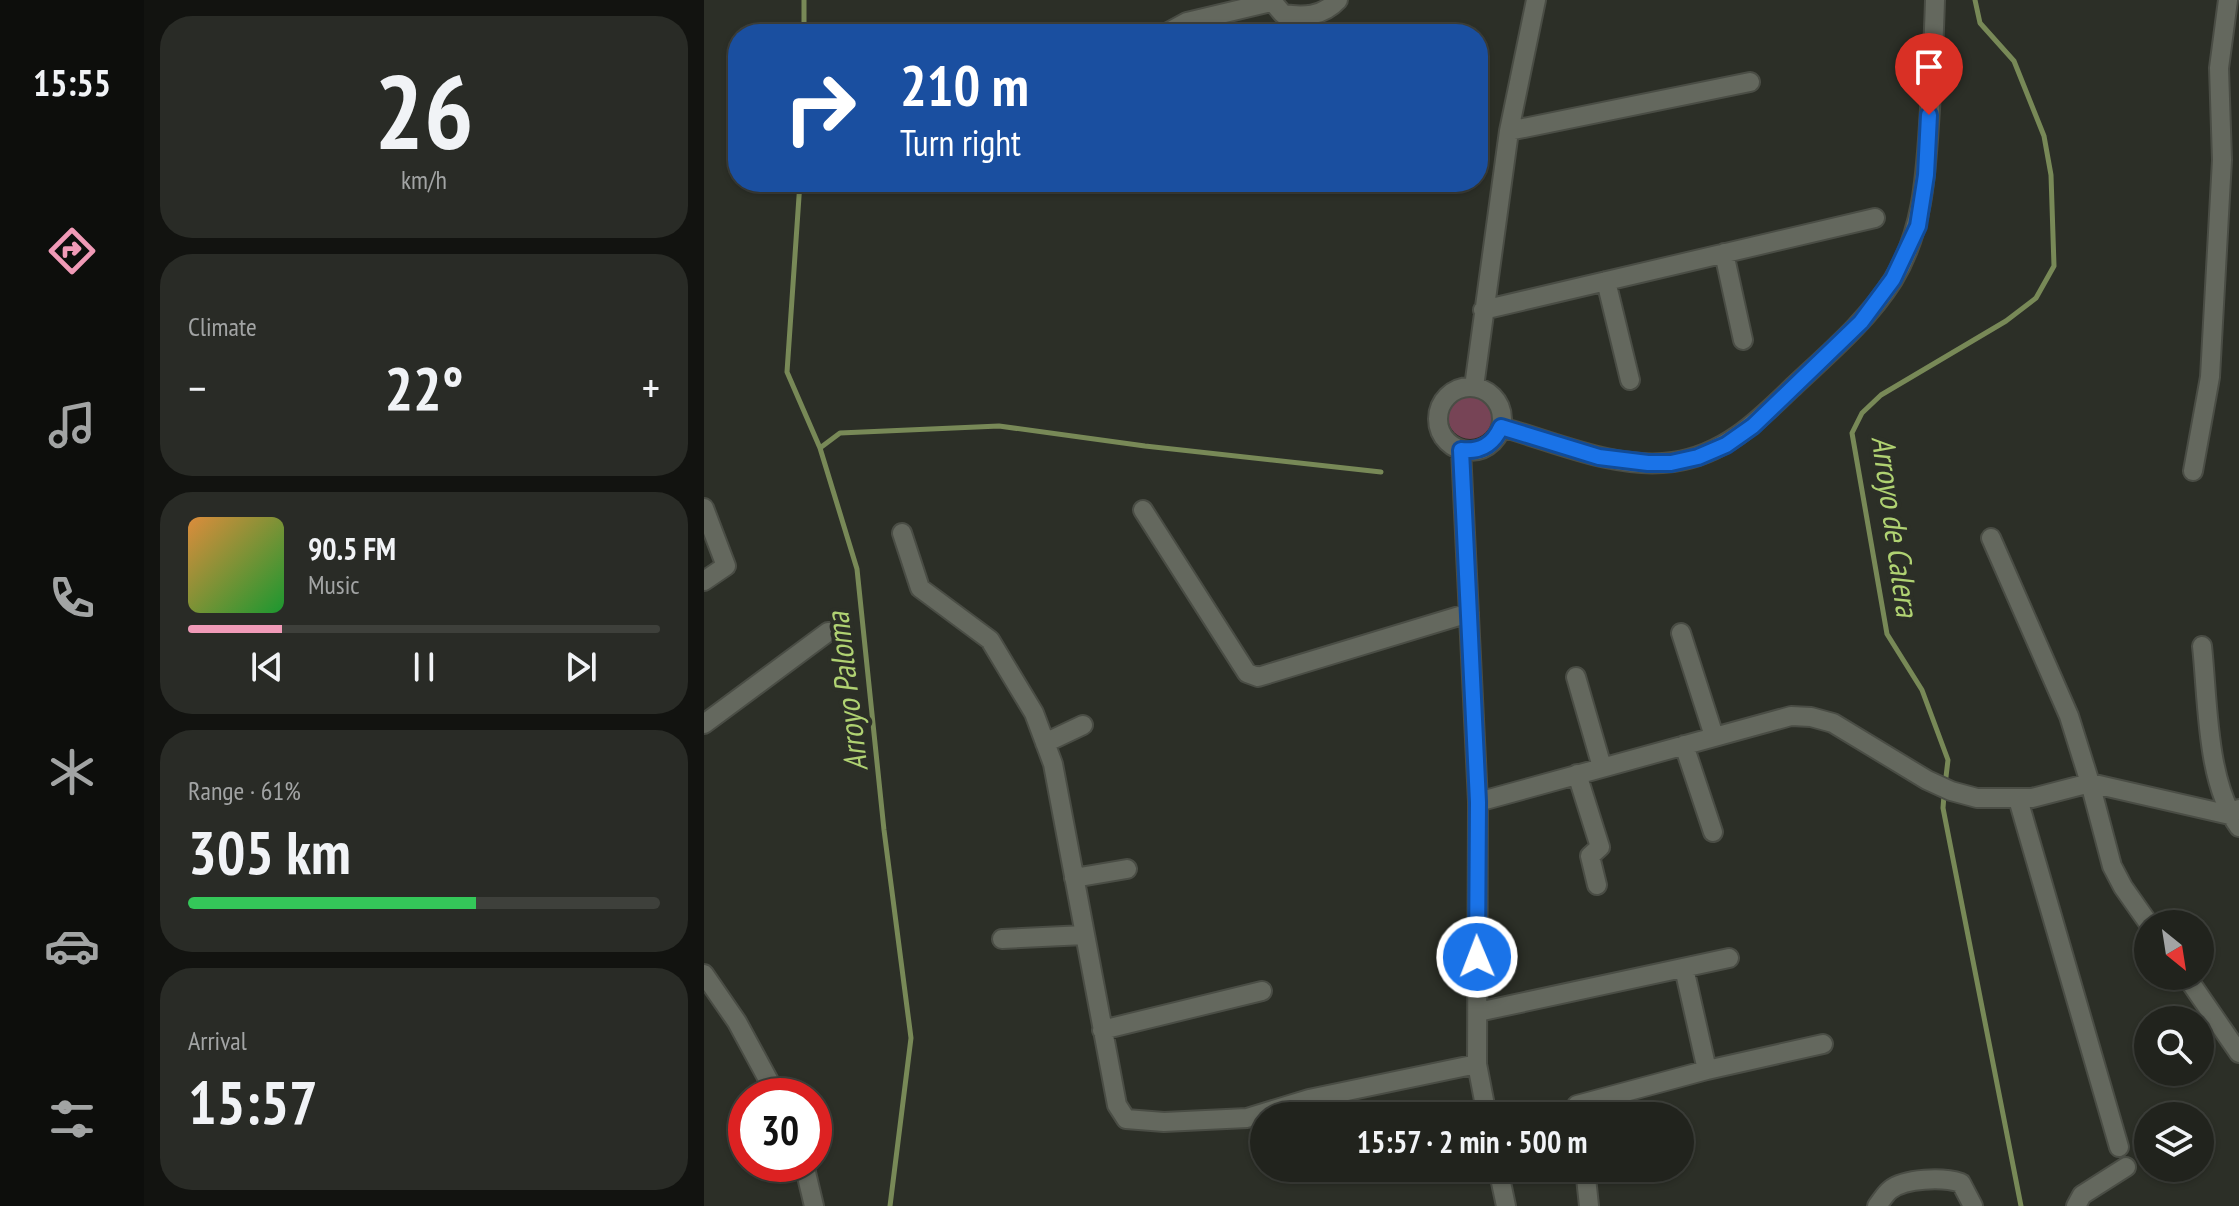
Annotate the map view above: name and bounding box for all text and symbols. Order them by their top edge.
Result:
pin [1895,33,1963,115]
text: 26 [374,43,474,178]
icon: arrive [1907,45,1951,89]
text: 210 m [900,49,1029,121]
icon: right [768,56,872,160]
text: 15:55 [33,59,111,106]
text: Turn right [900,119,1021,166]
text: km/h [401,163,447,196]
icon: directions [44,223,100,279]
text: Climate [188,310,257,343]
text: 22° [384,349,464,427]
text: − [188,359,206,416]
text: + [642,359,660,416]
icon: music [44,397,100,453]
water label: Arroyo de Calera [1863,433,1930,621]
text: 90.5 FM [308,529,396,568]
text: Music [308,568,360,601]
icon: phone [44,570,100,626]
water label: Arroyo Paloma [815,608,877,774]
icon: previous [245,645,289,689]
icon: pause [402,645,446,689]
icon: next [559,645,603,689]
icon: climate [44,744,100,800]
text: Range · 61% [188,774,301,807]
text: 305 km [188,813,351,891]
north arrow [2134,910,2214,990]
map controls [2134,910,2214,1182]
position arrow [1435,915,1519,999]
icon: car [44,918,100,974]
button: search [2134,1006,2214,1086]
text: Arrival [188,1024,247,1057]
text: 15:57 [188,1063,318,1141]
speed limit sign: 30 [728,1078,832,1182]
icon: filters [44,1091,100,1147]
button: layers [2134,1102,2214,1182]
text: 15:57 · 2 min · 500 m [1357,1122,1587,1161]

